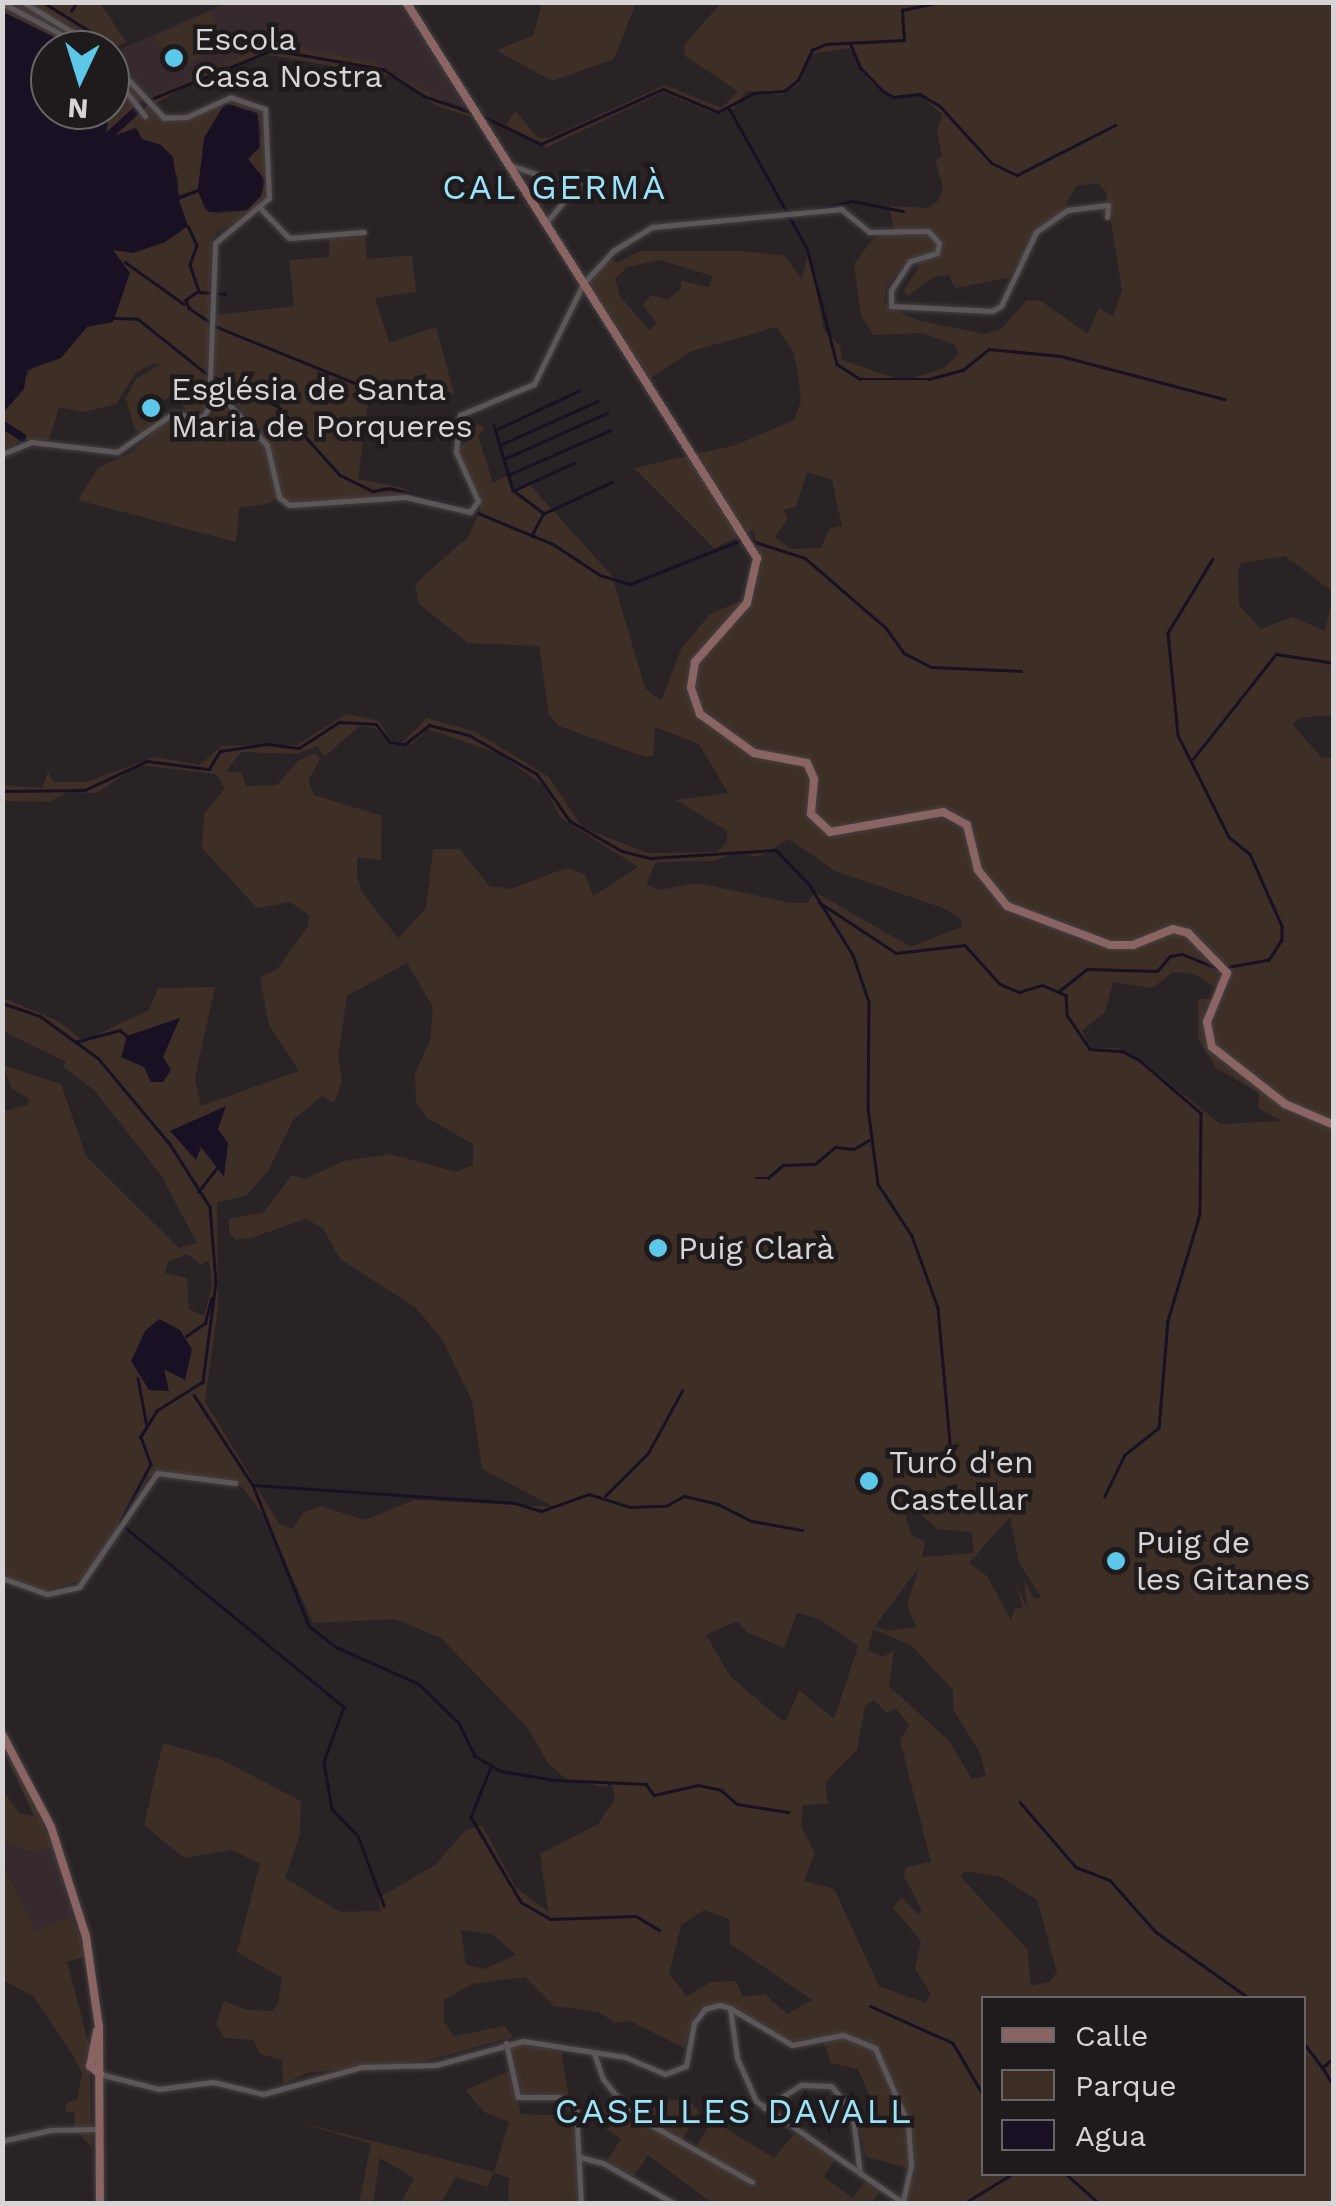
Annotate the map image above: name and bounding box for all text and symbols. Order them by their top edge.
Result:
place label: Escola Casa Nostra [194,21,383,96]
north arrow [30,30,130,130]
marker: Escola Casa Nostra [163,47,185,69]
text: N [67,91,90,126]
district label: CAL GERMÀ [442,166,668,208]
place label: Església de Santa Maria de Porqueres [171,371,473,446]
marker: Església de Santa Maria de Porqueres [140,397,162,419]
place label: Puig Clarà [678,1229,834,1267]
marker: Puig Clarà [647,1237,669,1259]
place label: Turó d'en Castellar [889,1444,1034,1519]
marker: Turó d'en Castellar [858,1470,880,1492]
place label: Puig de les Gitanes [1136,1524,1310,1599]
marker: Puig de les Gitanes [1105,1550,1127,1572]
legend [981,1996,1306,2176]
text: Calle [1075,2018,1148,2053]
text: Parque [1075,2068,1177,2103]
district label: CASELLES DAVALL [555,2090,913,2132]
text: Agua [1075,2118,1146,2153]

